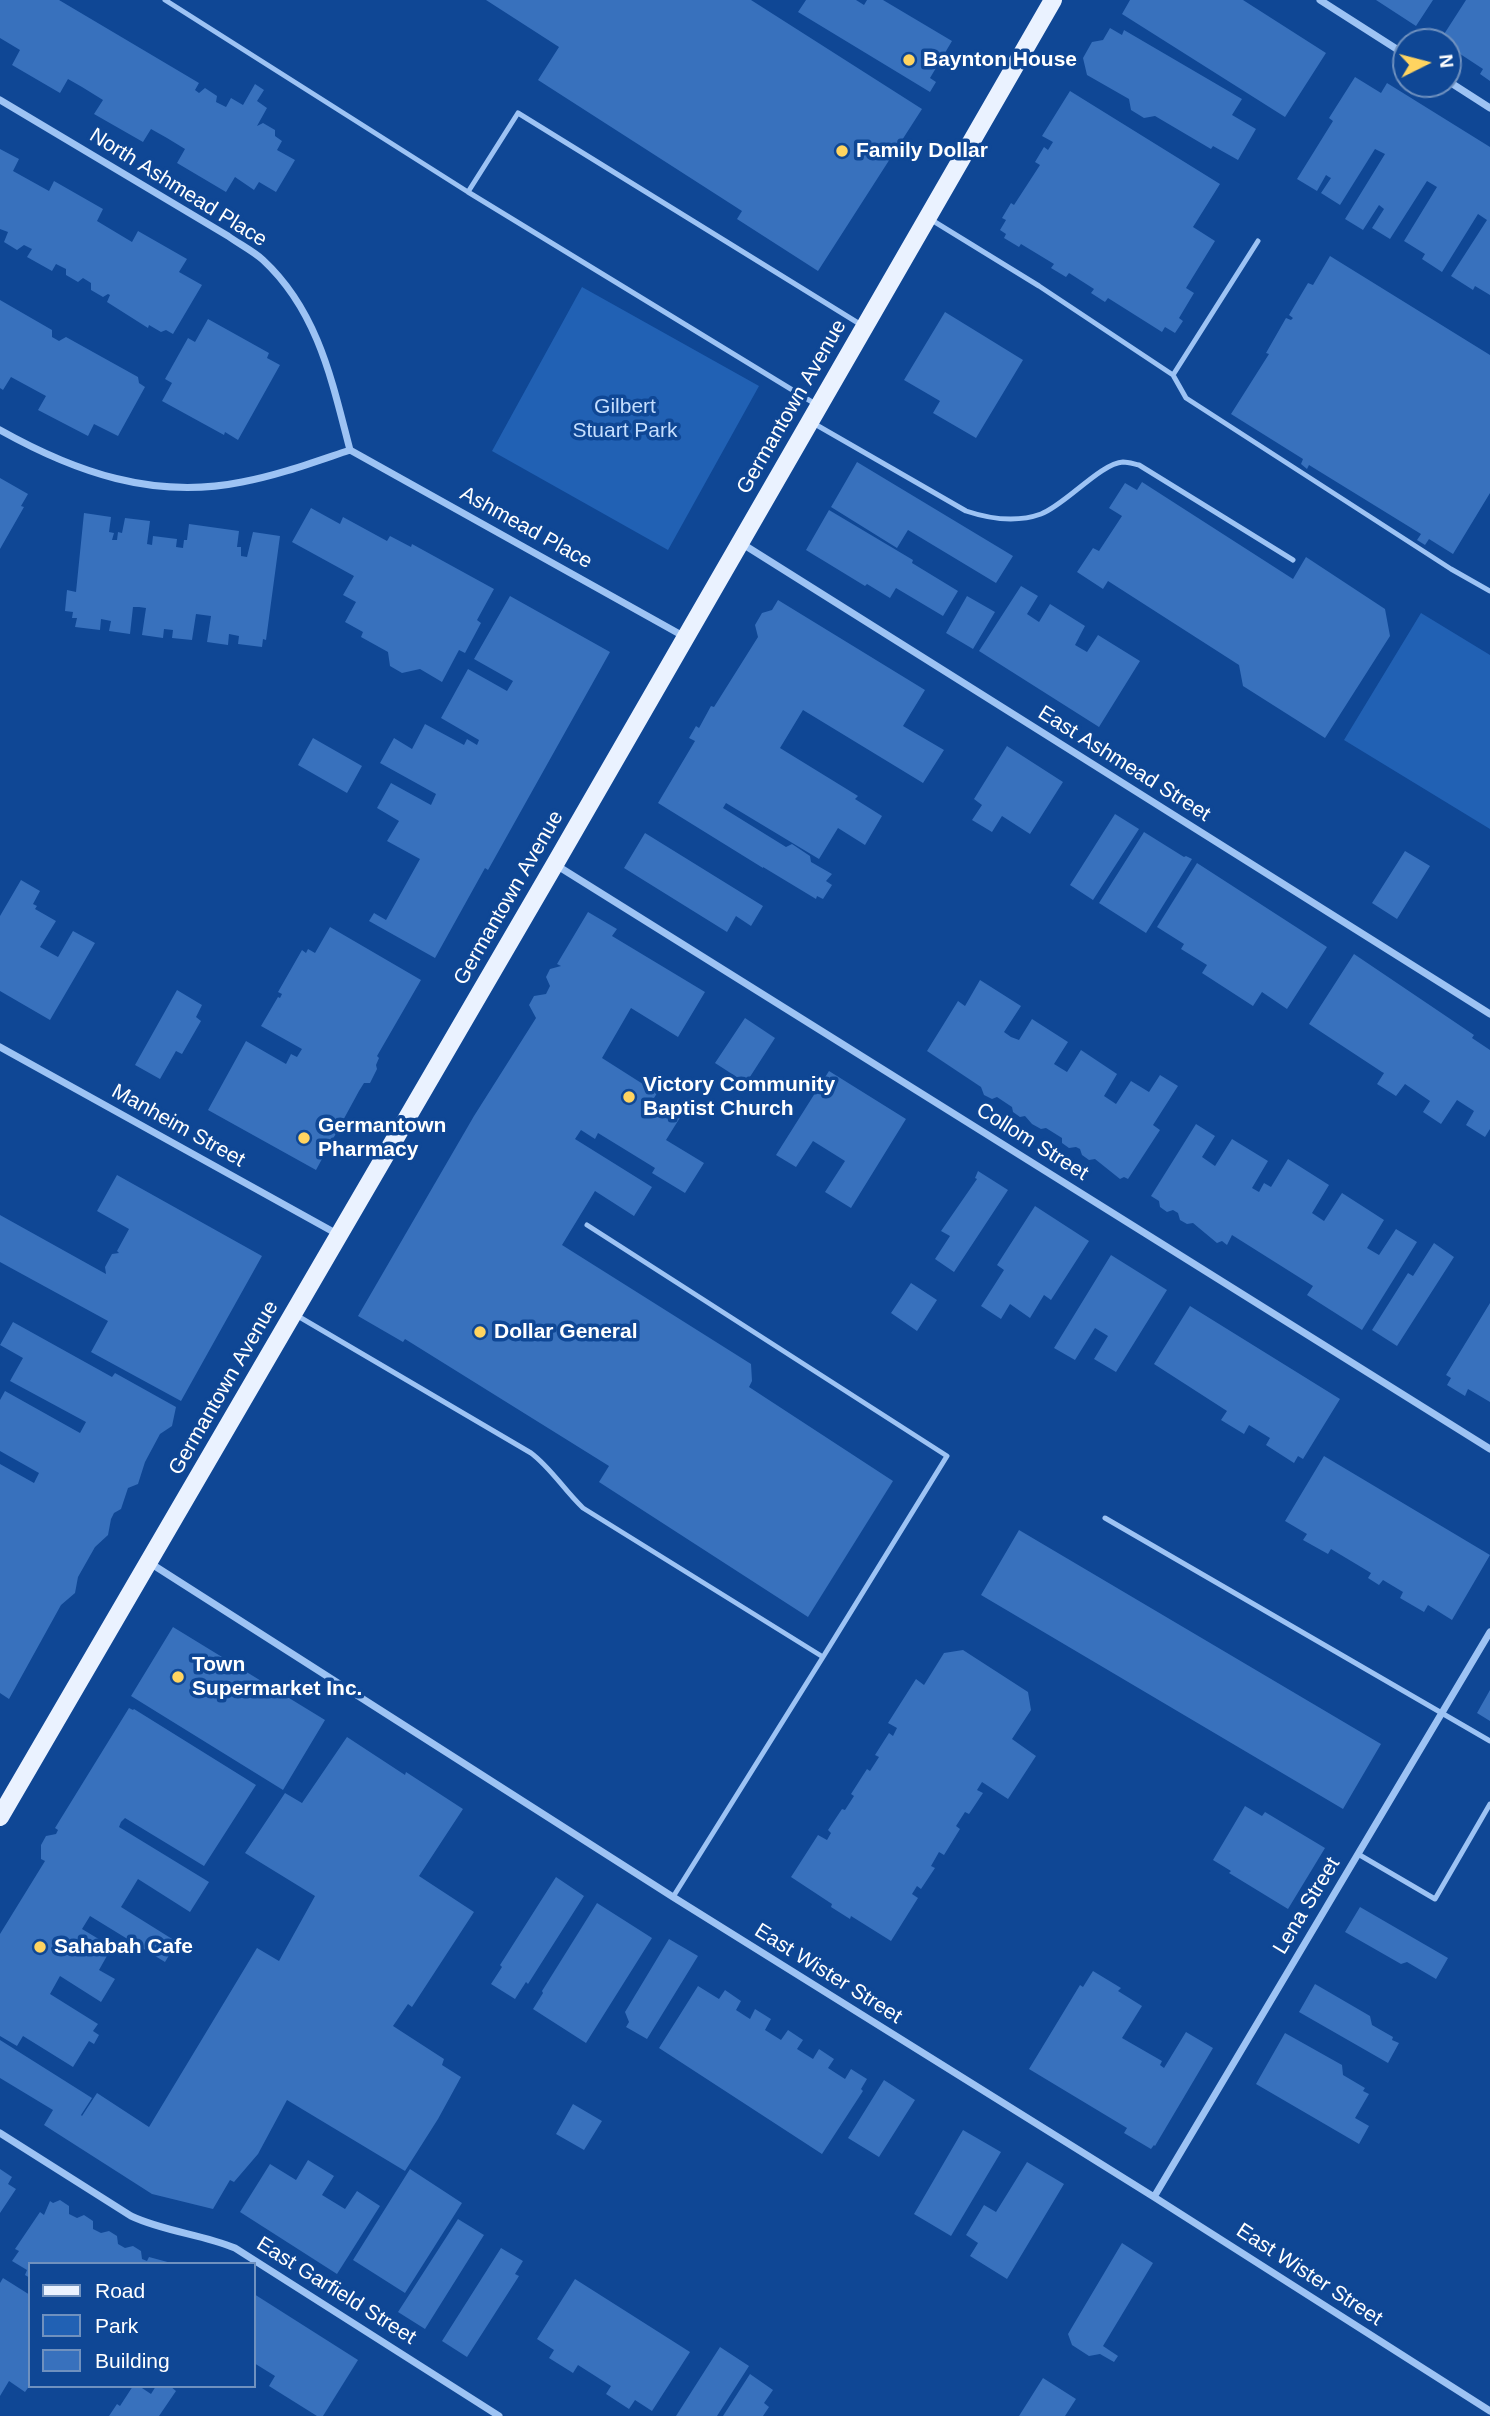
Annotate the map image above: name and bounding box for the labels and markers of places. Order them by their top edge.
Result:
place label: Baynton House [923,47,1077,73]
marker: Baynton House [901,52,917,68]
place label: Family Dollar [856,138,988,164]
marker: Family Dollar [834,143,850,159]
place label: Victory Community Baptist Church [643,1072,835,1122]
marker: Victory Community Baptist Church [621,1089,637,1105]
place label: Germantown Pharmacy [318,1113,446,1163]
marker: Germantown Pharmacy [296,1130,312,1146]
place label: Dollar General [494,1319,638,1345]
marker: Dollar General [472,1324,488,1340]
place label: Town Supermarket Inc. [192,1652,362,1702]
marker: Town Supermarket Inc. [170,1669,186,1685]
place label: Sahabah Cafe [54,1934,193,1960]
marker: Sahabah Cafe [32,1939,48,1955]

